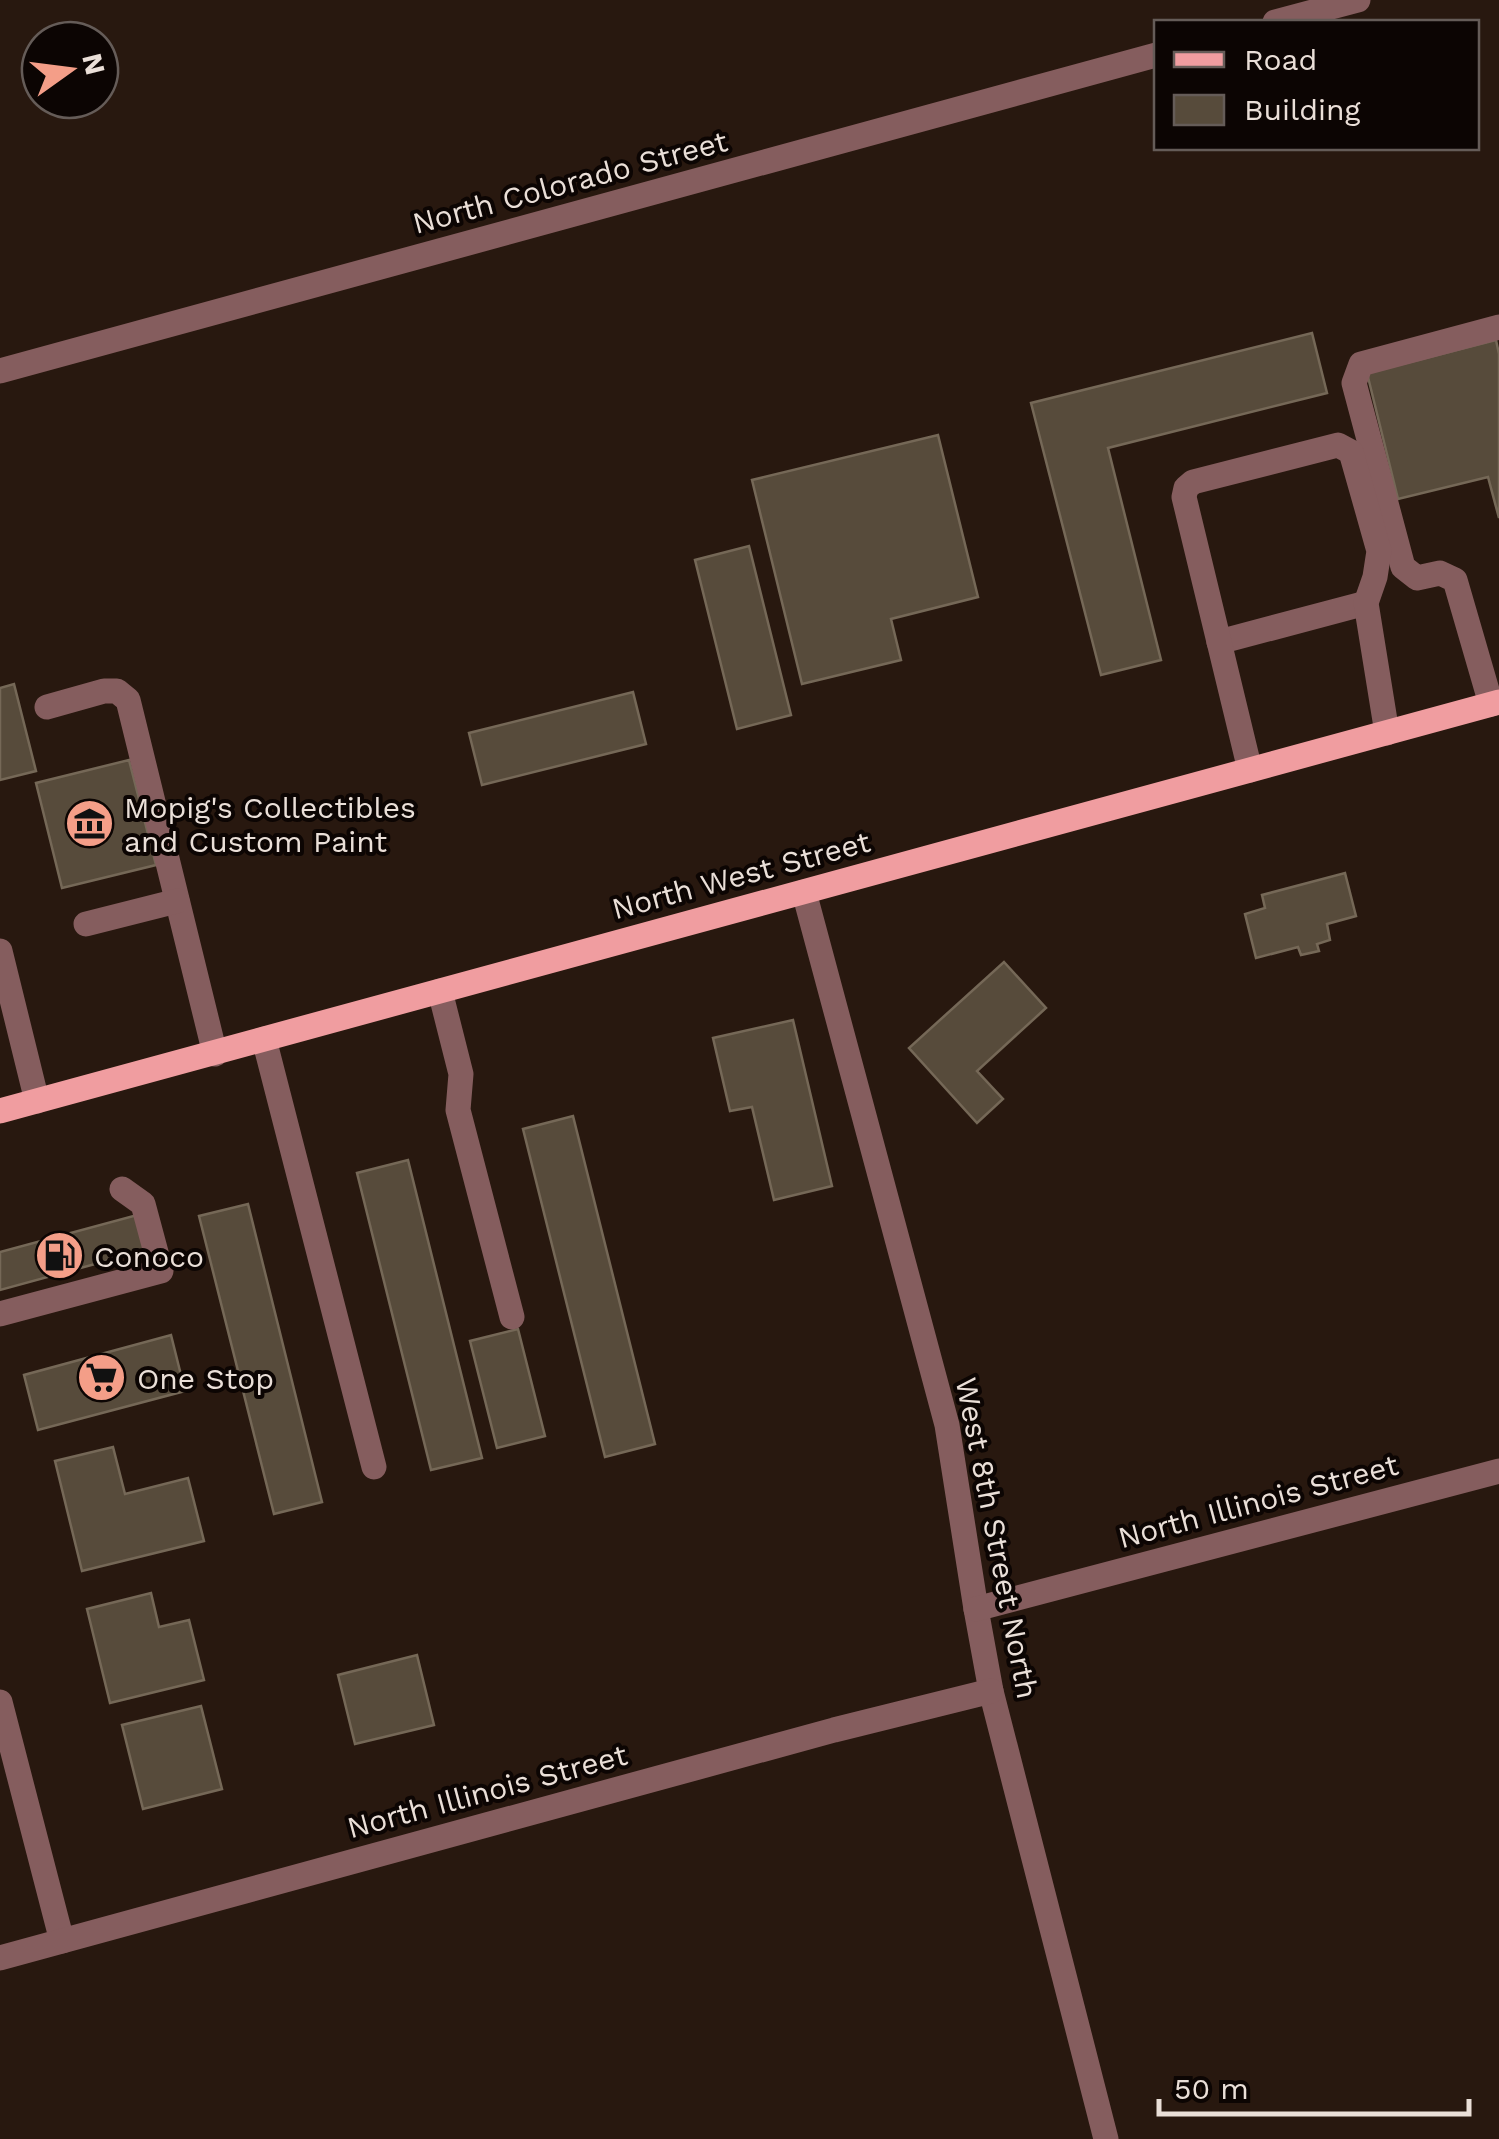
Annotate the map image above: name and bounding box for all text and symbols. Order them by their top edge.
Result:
north arrow [20,20,120,120]
legend [1154,20,1479,150]
text: Road [1244,42,1317,77]
text: N [75,50,112,78]
text: Building [1244,92,1361,127]
street label: North Colorado Street [409,123,732,241]
place label: Mopig's Collectibles and Custom Paint [124,790,416,859]
museum icon: Mopig's Collectibles and Custom Paint [63,798,115,850]
street label: North West Street [608,824,874,926]
fuel station icon: Conoco [33,1230,85,1282]
place label: Conoco [94,1239,204,1274]
supermarket icon: One Stop [76,1352,128,1404]
place label: One Stop [137,1361,274,1396]
street label: West 8th Street North [949,1374,1045,1702]
street label: North Illinois Street [1114,1447,1402,1555]
street label: North Illinois Street [343,1737,631,1845]
scale bar [1159,2054,1469,2116]
text: 50 m [1174,2071,1249,2106]

